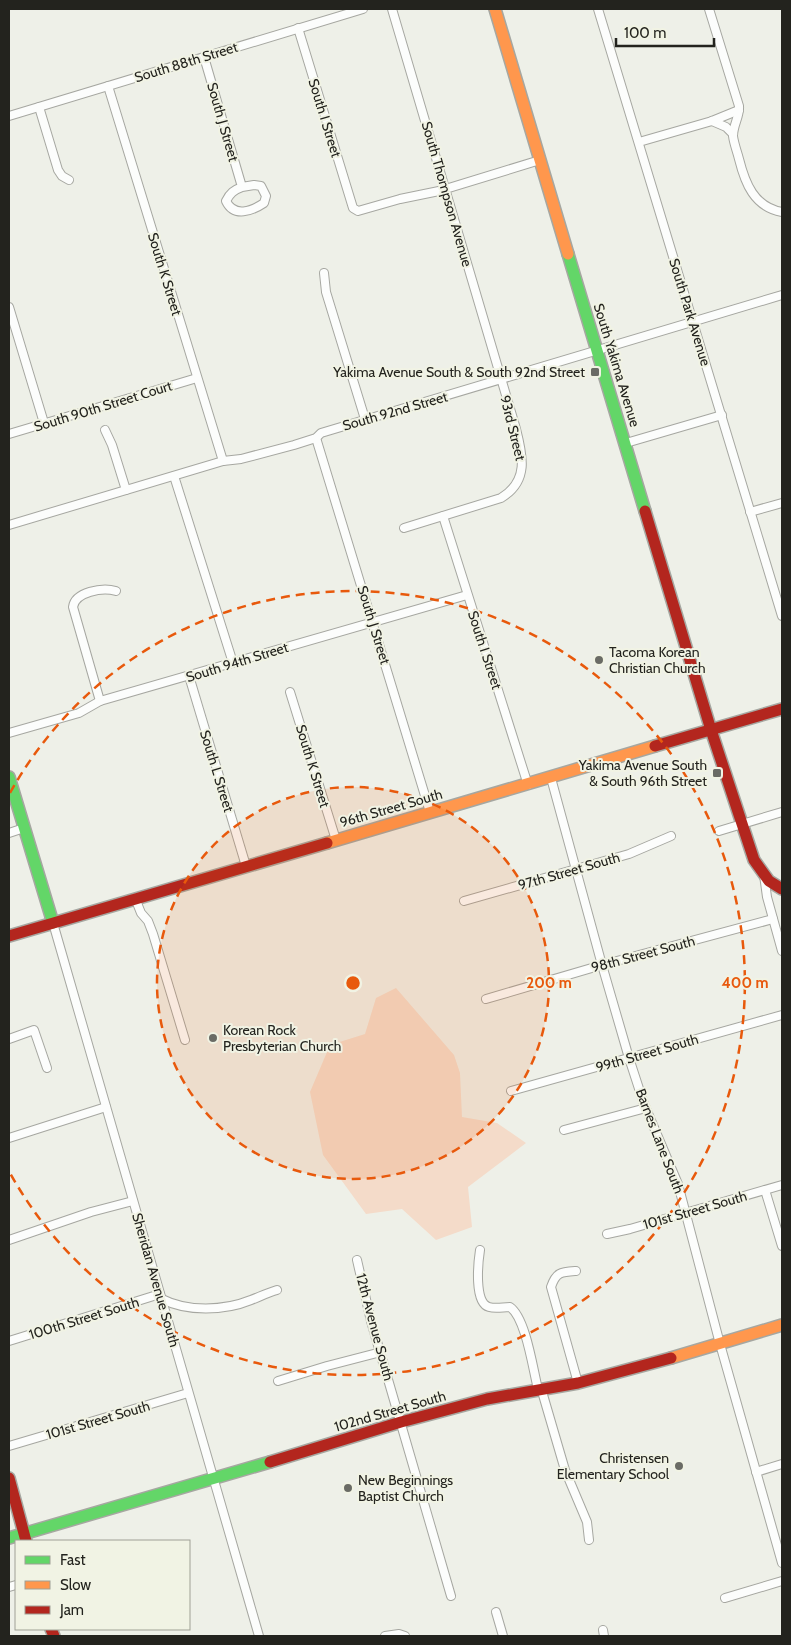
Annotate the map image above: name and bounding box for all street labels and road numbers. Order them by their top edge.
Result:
street label: South 88th Street [132,38,240,86]
street label: South I Street [304,76,346,160]
street label: South J Street [203,80,243,164]
street label: South Thompson Avenue [418,119,476,269]
street label: South K Street [144,230,186,318]
street label: South Park Avenue [665,256,715,368]
street label: South Yakima Avenue [590,301,644,429]
street label: South 90th Street Court [32,376,175,436]
street label: South 92nd Street [340,387,450,435]
street label: 93rd Street [496,393,530,463]
street label: South J Street [353,583,395,667]
street label: South I Street [464,609,506,692]
street label: South 94th Street [184,638,291,686]
street label: South K Street [292,722,334,810]
street label: South L Street [196,728,238,814]
street label: 96th Street South [338,785,444,831]
street label: 97th Street South [516,848,622,894]
street label: 98th Street South [589,932,697,976]
street label: 99th Street South [594,1030,700,1076]
street label: Barnes Lane South [632,1086,688,1196]
street label: 101st Street South [641,1187,749,1233]
street label: Sheridan Avenue South [128,1211,184,1349]
street label: 12th Avenue South [352,1271,398,1383]
street label: 100th Street South [27,1293,141,1343]
street label: 102nd Street South [332,1386,448,1436]
street label: 101st Street South [44,1397,152,1443]

